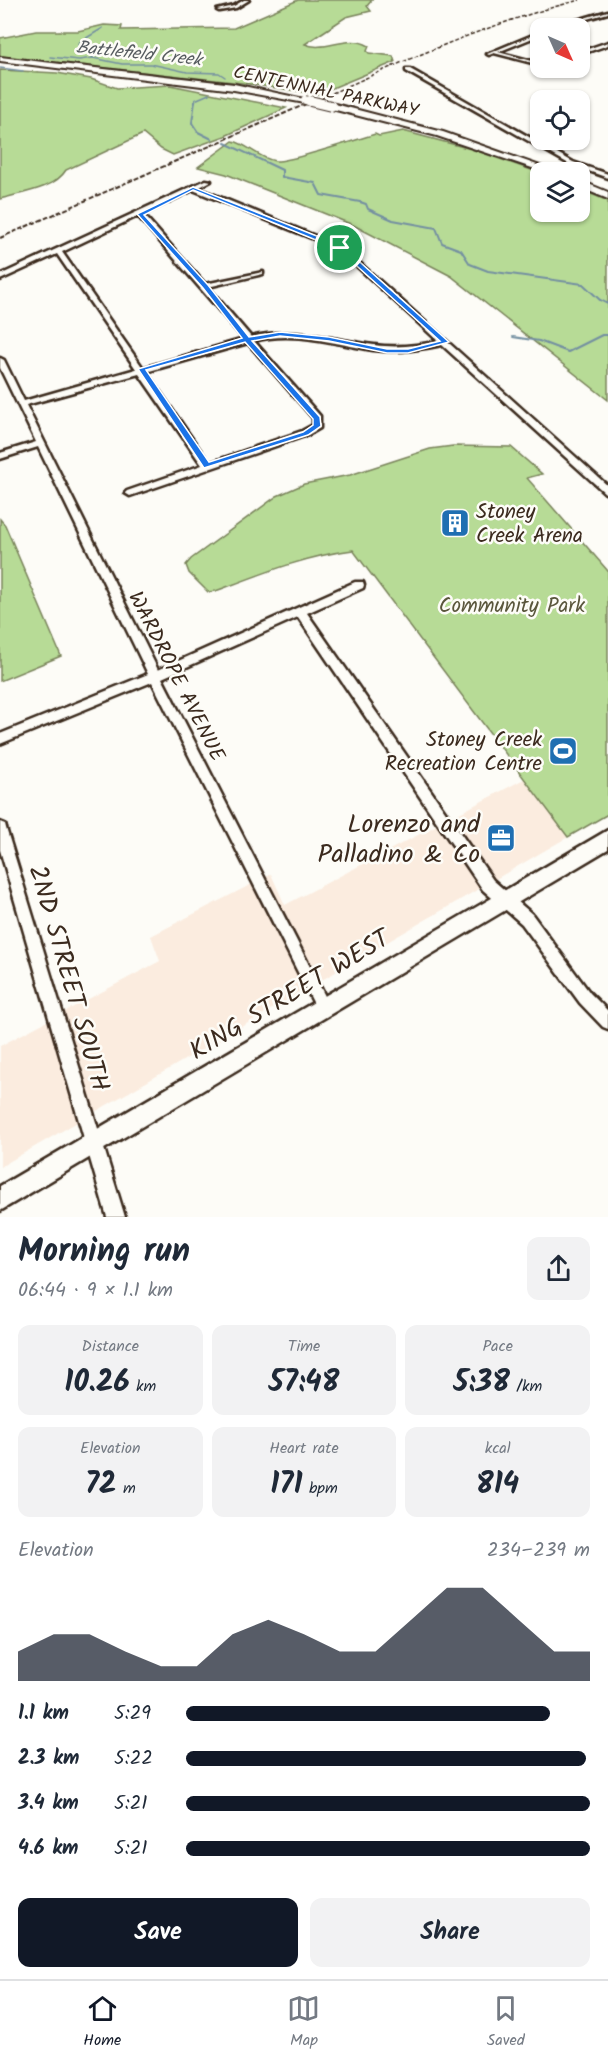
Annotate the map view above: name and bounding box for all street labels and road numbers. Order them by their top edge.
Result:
street label: CENTENNIAL PARKWAY [230,59,422,126]
street label: WARDROPE AVENUE [118,586,233,768]
street label: 2ND STREET SOUTH [16,860,121,1097]
street label: KING STREET WEST [181,918,400,1072]

